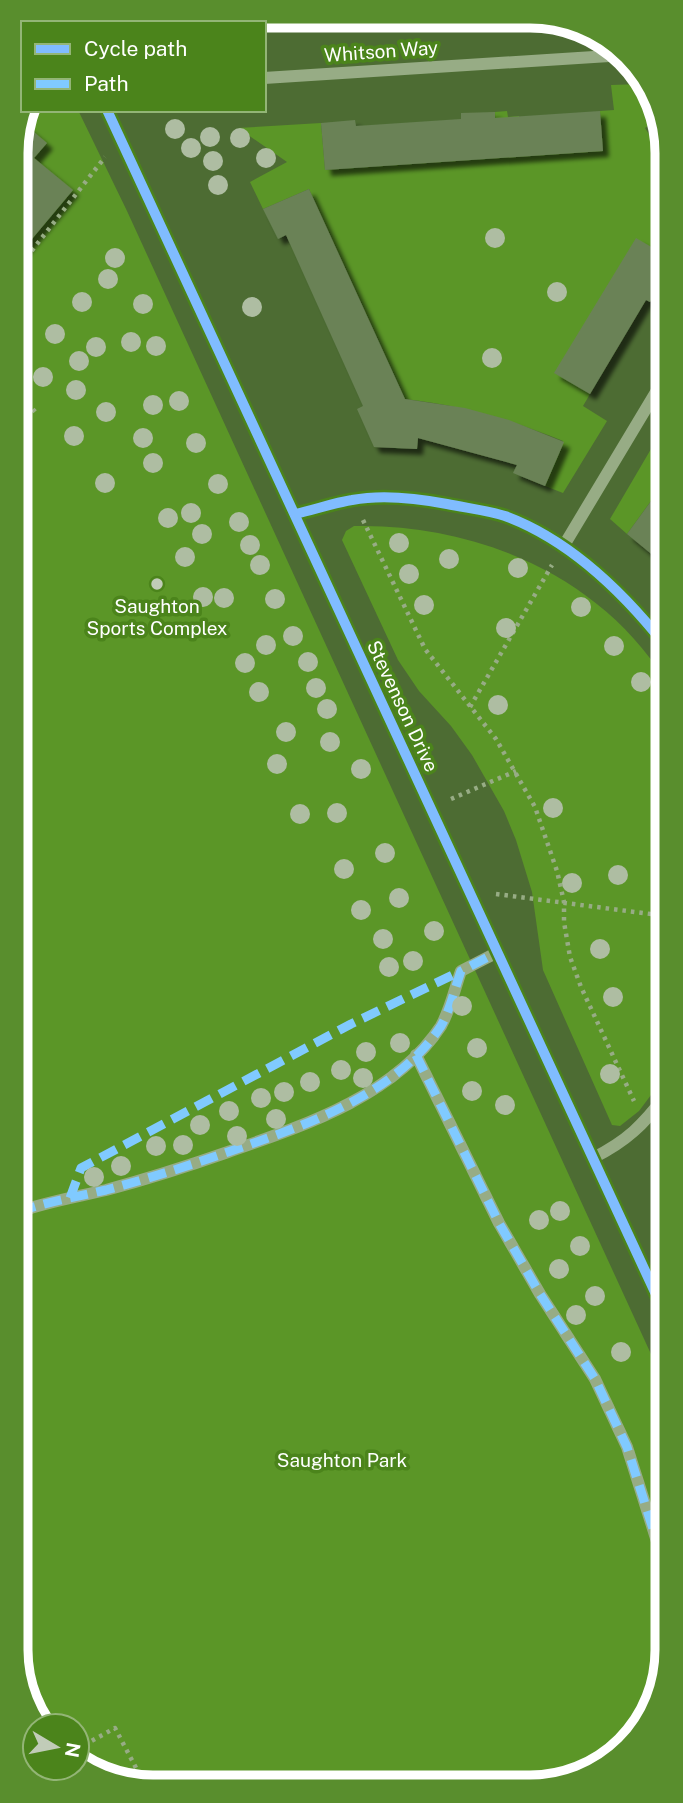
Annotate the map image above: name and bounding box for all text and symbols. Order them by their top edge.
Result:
legend [21,21,266,112]
text: Cycle path [84,36,187,61]
street label: Whitson Way [323,36,439,66]
text: Path [84,71,129,96]
marker: Saughton Sports Complex [149,576,165,592]
place label: Saughton Sports Complex [86,595,228,639]
street label: Stevenson Drive [363,637,443,775]
park label: Saughton Park [277,1449,408,1471]
north arrow [21,1712,91,1782]
text: N [61,1741,85,1759]

